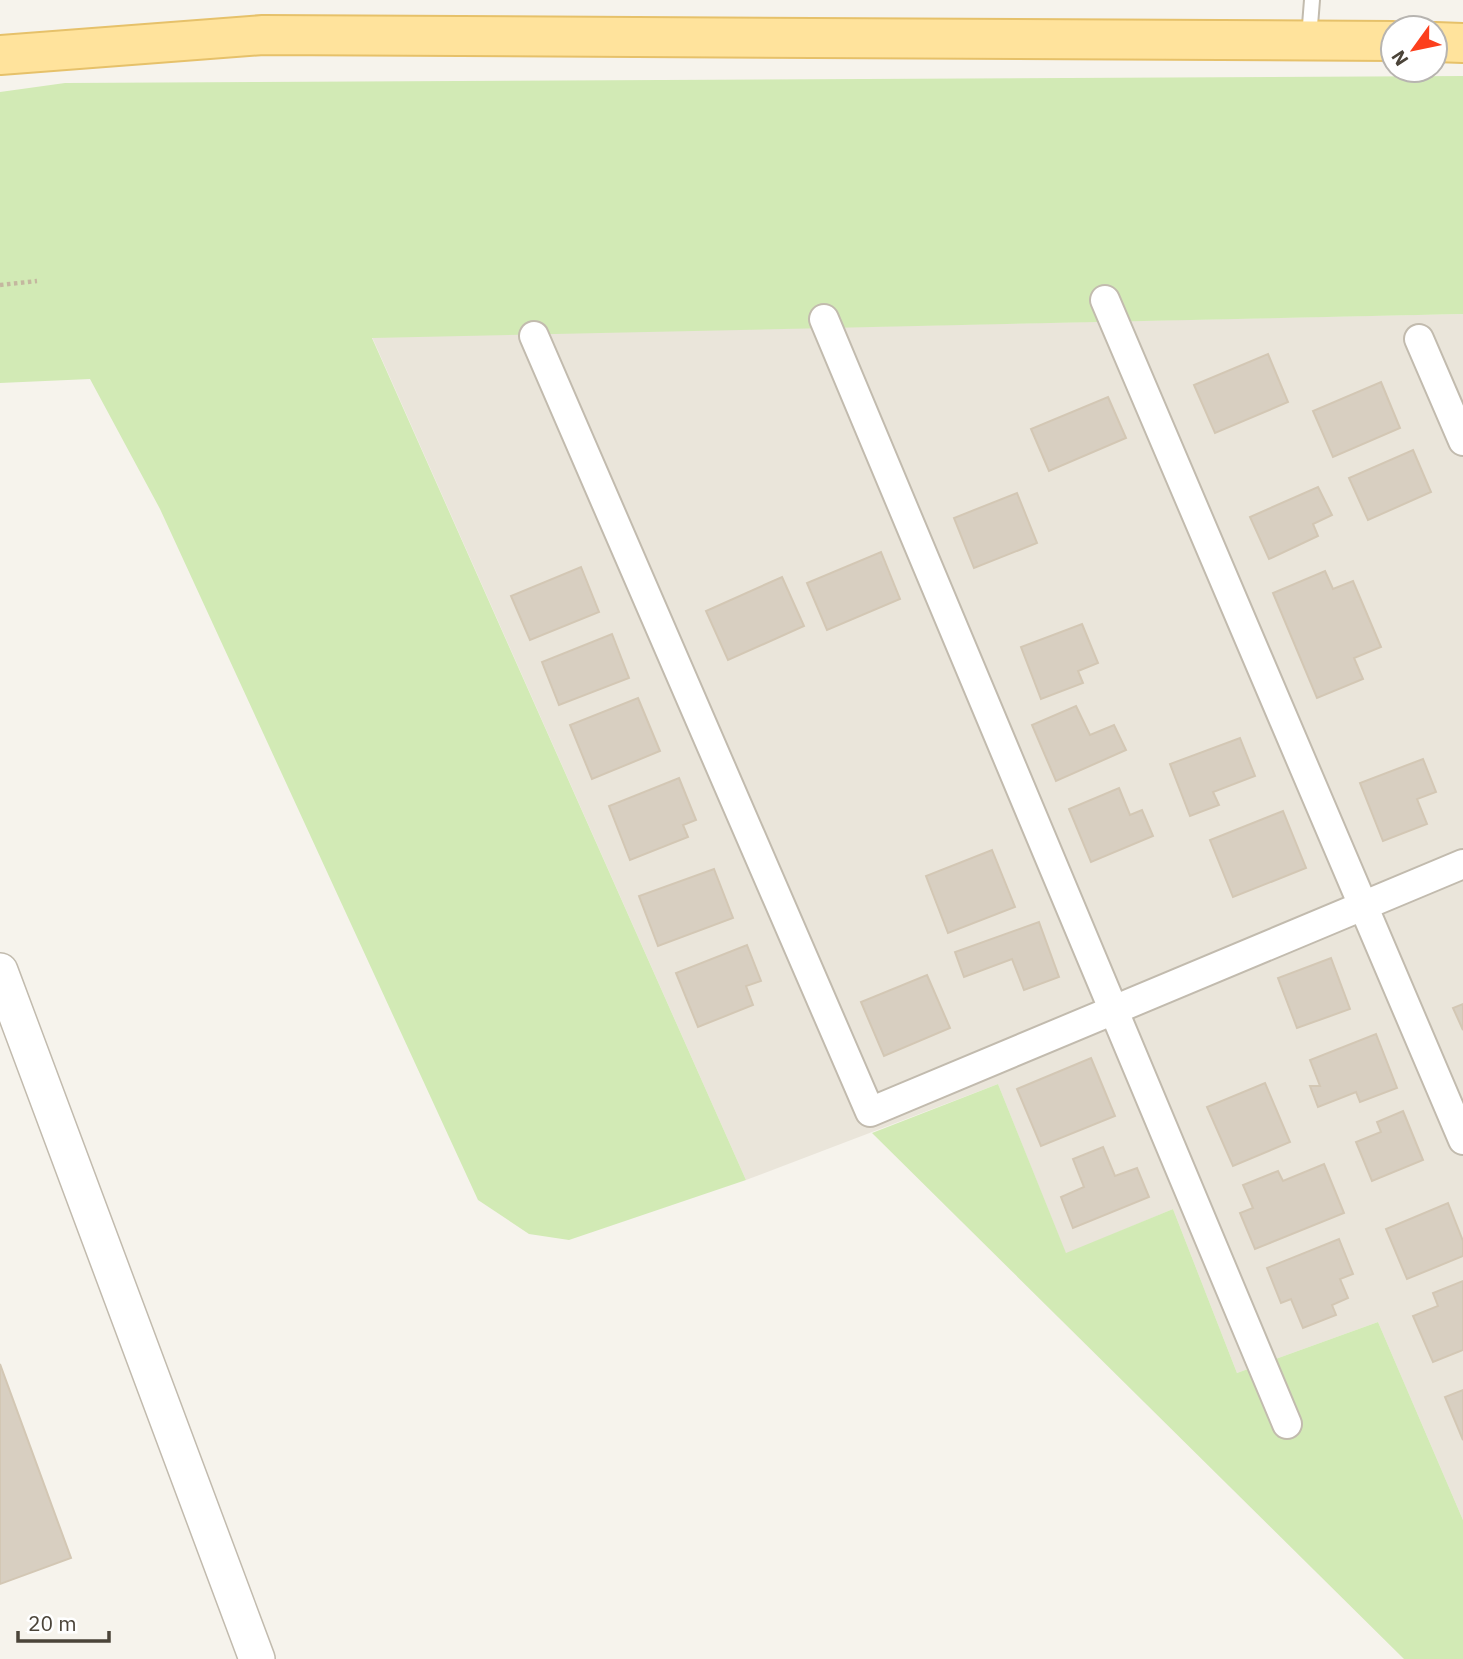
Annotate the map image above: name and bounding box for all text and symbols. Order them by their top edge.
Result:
north arrow [1379,14,1449,84]
text: N [1386,46,1414,71]
scale bar [18,1600,108,1644]
text: 20 m [28,1609,77,1637]

